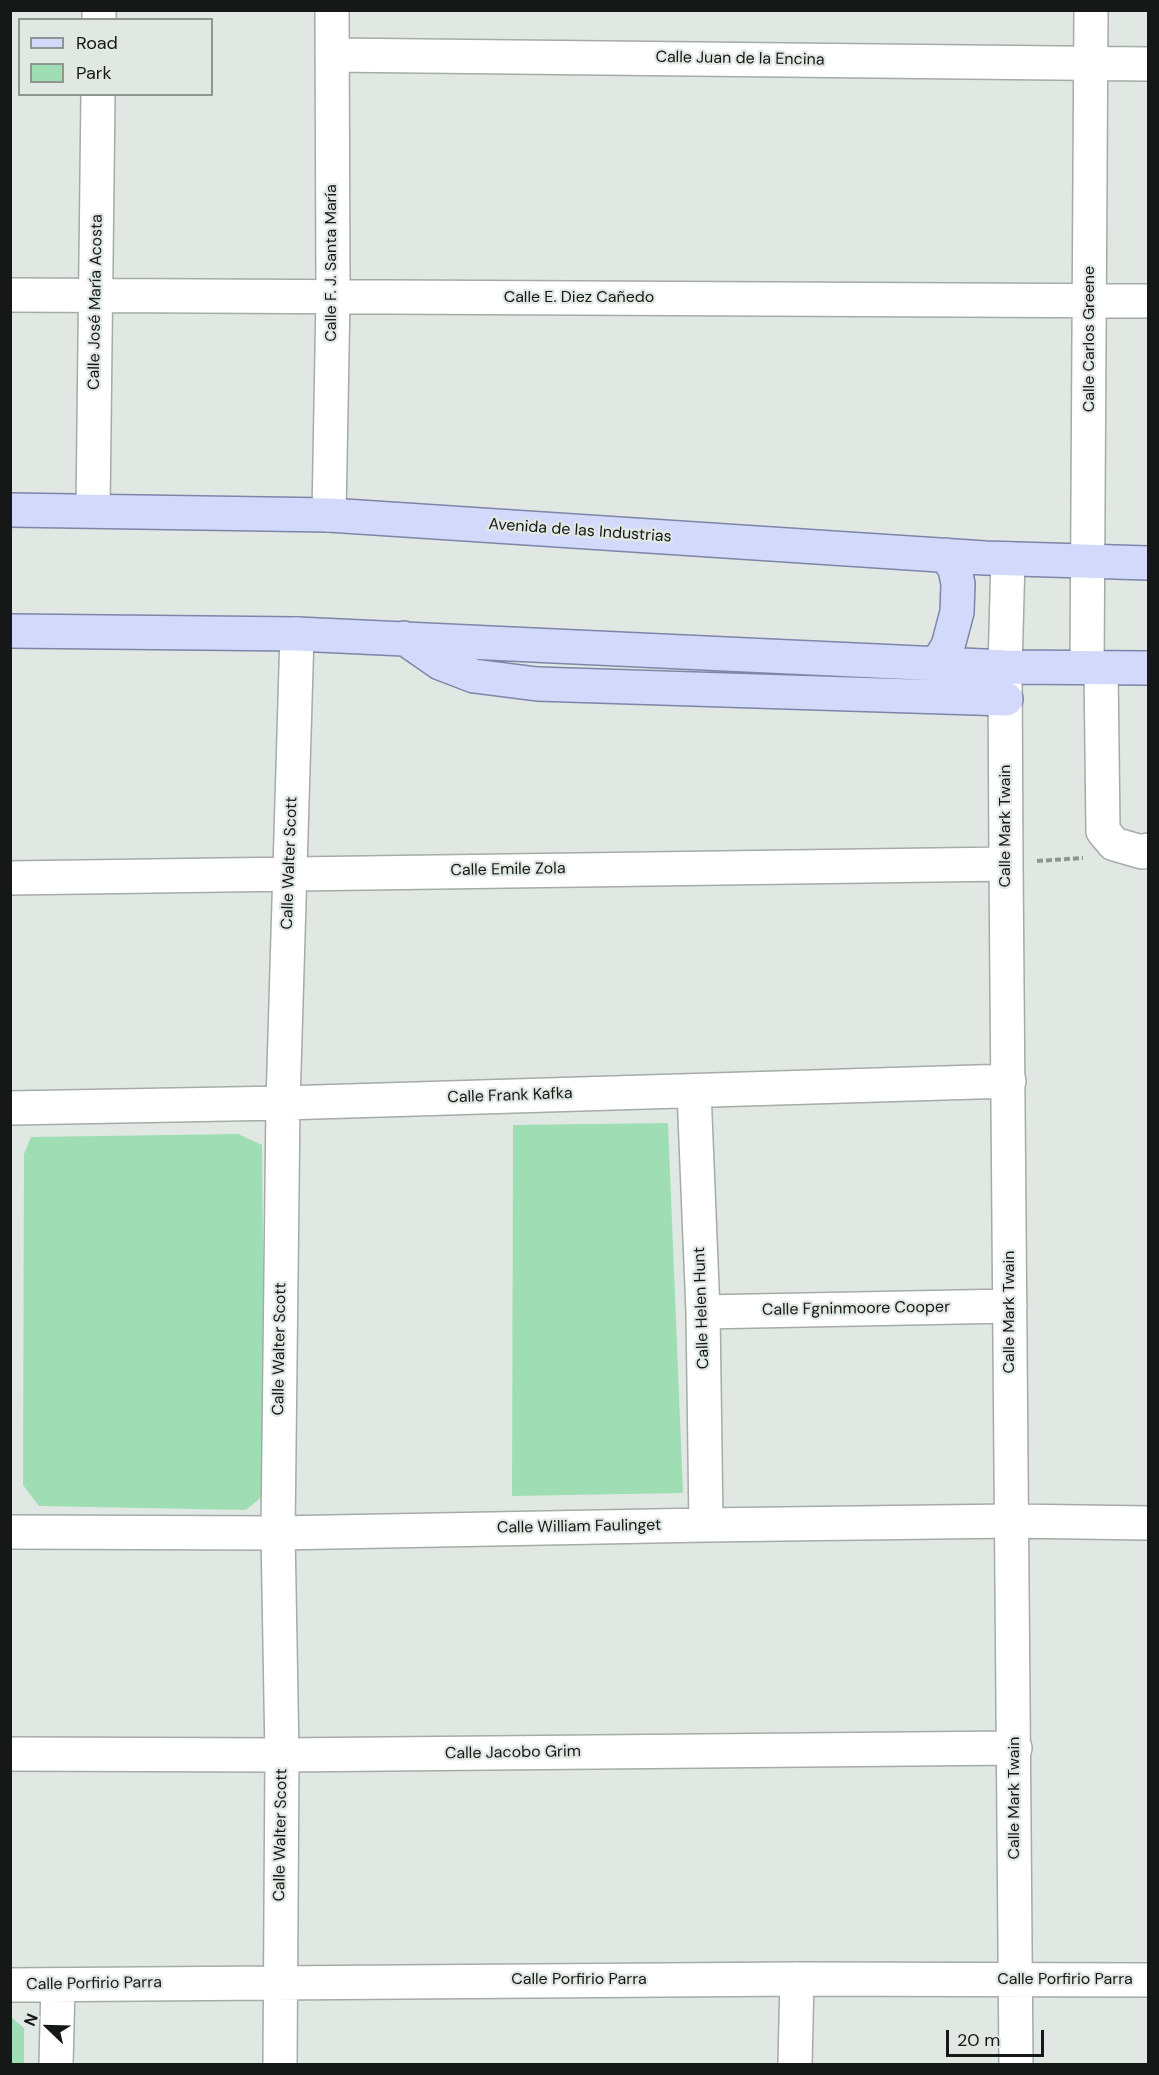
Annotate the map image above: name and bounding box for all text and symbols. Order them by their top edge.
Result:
legend [18,18,213,96]
text: Road [76,31,118,55]
street label: Calle Juan de la Encina [655,48,825,70]
text: Park [76,61,112,85]
street label: Calle F. J. Santa María [322,184,342,342]
street label: Calle José María Acosta [85,214,107,390]
street label: Calle Carlos Greene [1080,266,1100,412]
street label: Calle E. Diez Cañedo [504,288,654,308]
street label: Avenida de las Industrias [488,515,672,547]
street label: Calle Mark Twain [996,765,1016,887]
street label: Calle Walter Scott [278,796,302,930]
street label: Calle Emile Zola [450,859,566,881]
street label: Calle Frank Kafka [447,1084,573,1108]
street label: Calle Helen Hunt [690,1247,714,1369]
street label: Calle Mark Twain [1000,1251,1020,1373]
street label: Calle Walter Scott [269,1282,291,1416]
street label: Calle Fgninmoore Cooper [762,1298,950,1320]
street label: Calle William Faulinget [497,1516,661,1538]
street label: Calle Mark Twain [1005,1737,1025,1859]
street label: Calle Jacobo Grim [445,1742,581,1764]
street label: Calle Walter Scott [270,1768,292,1902]
street label: Calle Porfirio Parra [511,1970,647,1990]
street label: Calle Porfirio Parra [997,1970,1133,1990]
street label: Calle Porfirio Parra [26,1973,162,1995]
north arrow [18,1997,78,2057]
text: N [19,2010,43,2029]
scale bar [949,2018,1046,2056]
text: 20 m [957,2028,1000,2052]

